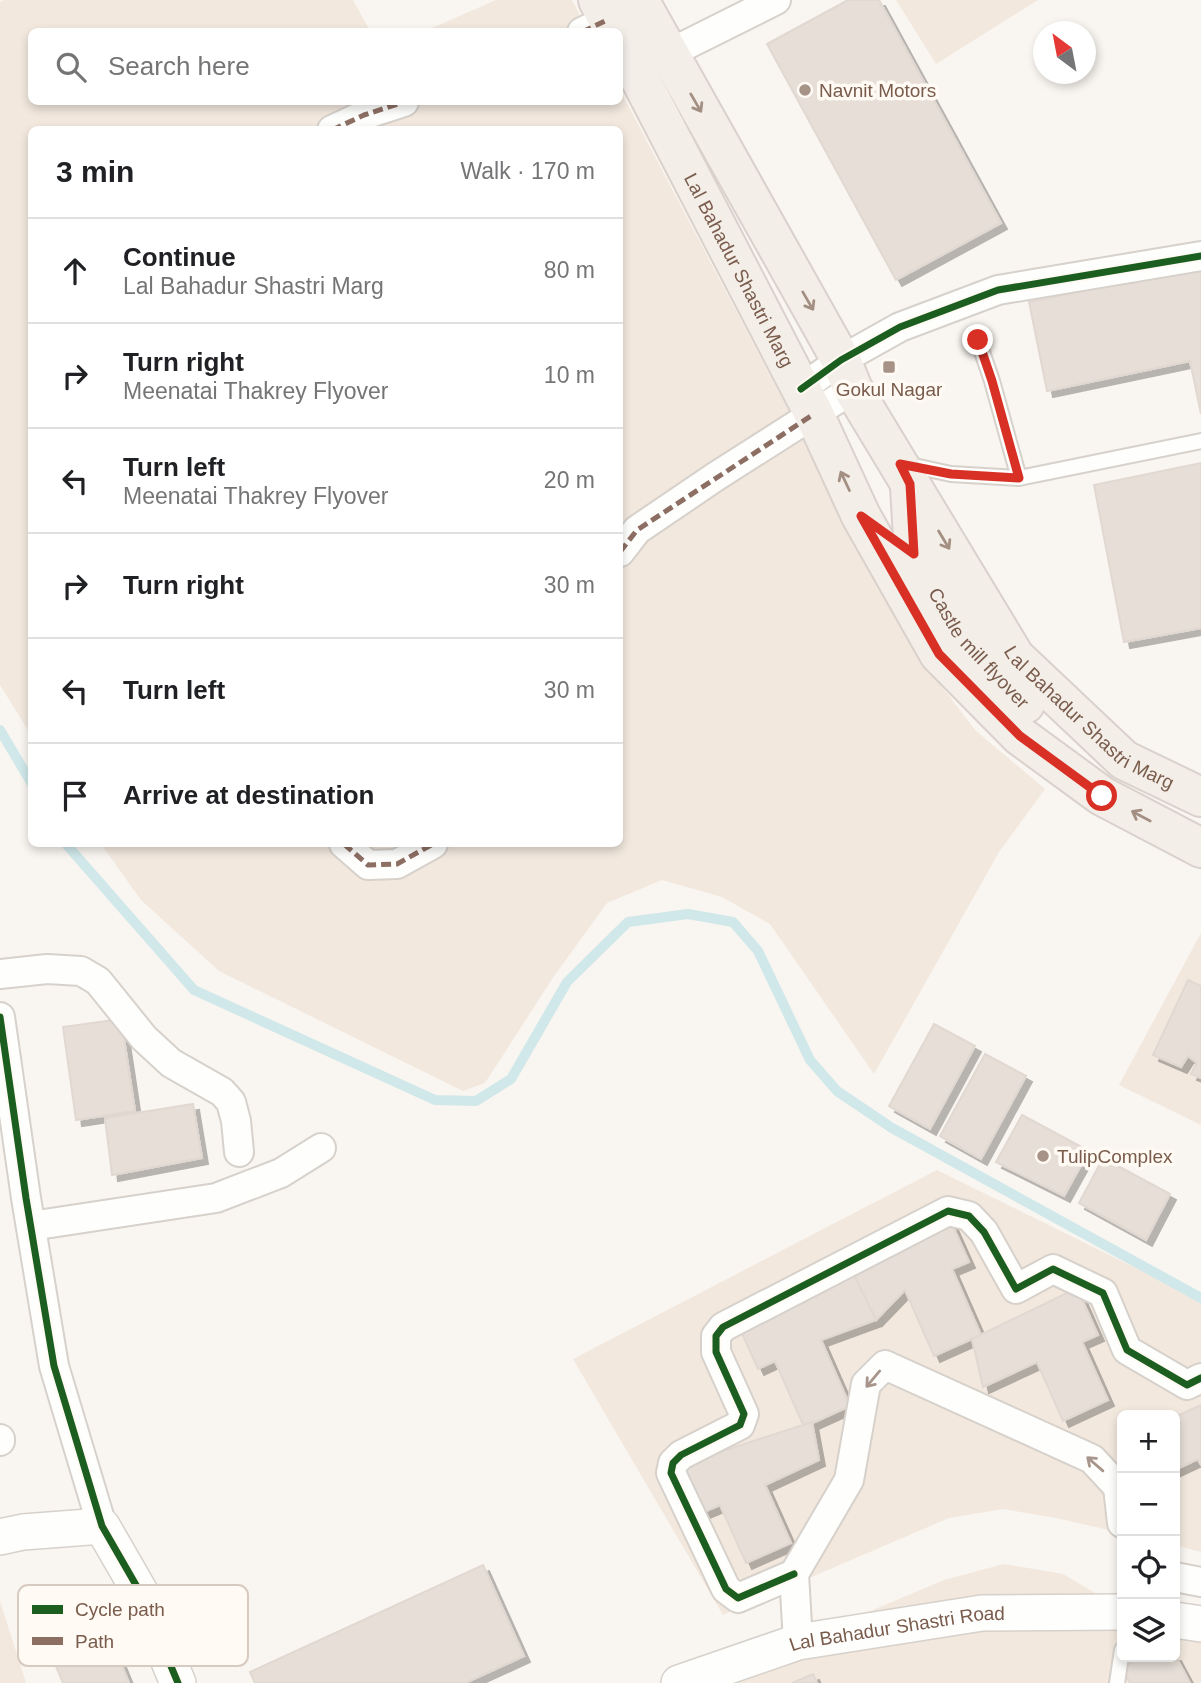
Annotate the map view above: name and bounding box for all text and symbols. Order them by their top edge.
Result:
north arrow [1033,21,1096,84]
search box [28,28,623,105]
icon: search [52,48,90,86]
text: Search here [108,51,250,81]
place label: Navnit Motors [819,80,936,101]
marker: Navnit Motors [797,82,813,98]
one-way arrow [689,92,703,112]
text: 3 min [56,155,134,188]
text: Walk · 170 m [460,158,595,184]
street label: Lal Bahadur Shastri Marg [680,169,798,370]
text: Continue [123,242,236,272]
icon: ahead [56,252,94,290]
text: 80 m [544,257,595,283]
text: Lal Bahadur Shastri Marg [123,273,384,299]
one-way arrow [801,290,815,310]
route end [962,324,993,355]
text: Turn right [123,347,244,377]
icon: right [56,357,94,395]
marker: Gokul Nagar [881,359,897,375]
text: 10 m [544,362,595,388]
text: Meenatai Thakrey Flyover [123,378,388,404]
place label: Gokul Nagar [836,379,943,400]
text: Turn left [123,452,225,482]
icon: left [56,462,94,500]
text: 20 m [544,467,595,493]
one-way arrow [838,471,851,492]
text: Meenatai Thakrey Flyover [123,483,388,509]
one-way arrow [938,530,952,550]
icon: right [56,567,94,605]
text: Turn right [123,570,244,600]
text: 30 m [544,572,595,598]
street label: Castle mill flyover [925,584,1034,713]
street label: Lal Bahadur Shastri Marg [1000,642,1178,793]
icon: left [56,672,94,710]
text: Turn left [123,675,225,705]
text: 30 m [544,677,595,703]
icon: arrive [56,777,94,815]
text: Arrive at destination [123,780,374,810]
route start [1086,780,1117,811]
one-way arrow [1131,809,1151,823]
place label: TulipComplex [1057,1146,1173,1167]
marker: TulipComplex [1035,1148,1051,1164]
one-way arrow [865,1370,881,1388]
map controls [1117,1410,1180,1662]
button: + [1117,1410,1180,1473]
one-way arrow [1086,1456,1104,1472]
button: − [1117,1473,1180,1536]
button: locate [1117,1536,1180,1599]
legend [18,1585,248,1666]
text: Cycle path [75,1599,165,1620]
button: layers [1117,1599,1180,1662]
street label: Lal Bahadur Shastri Road [786,1602,1005,1655]
text: Path [75,1631,114,1652]

